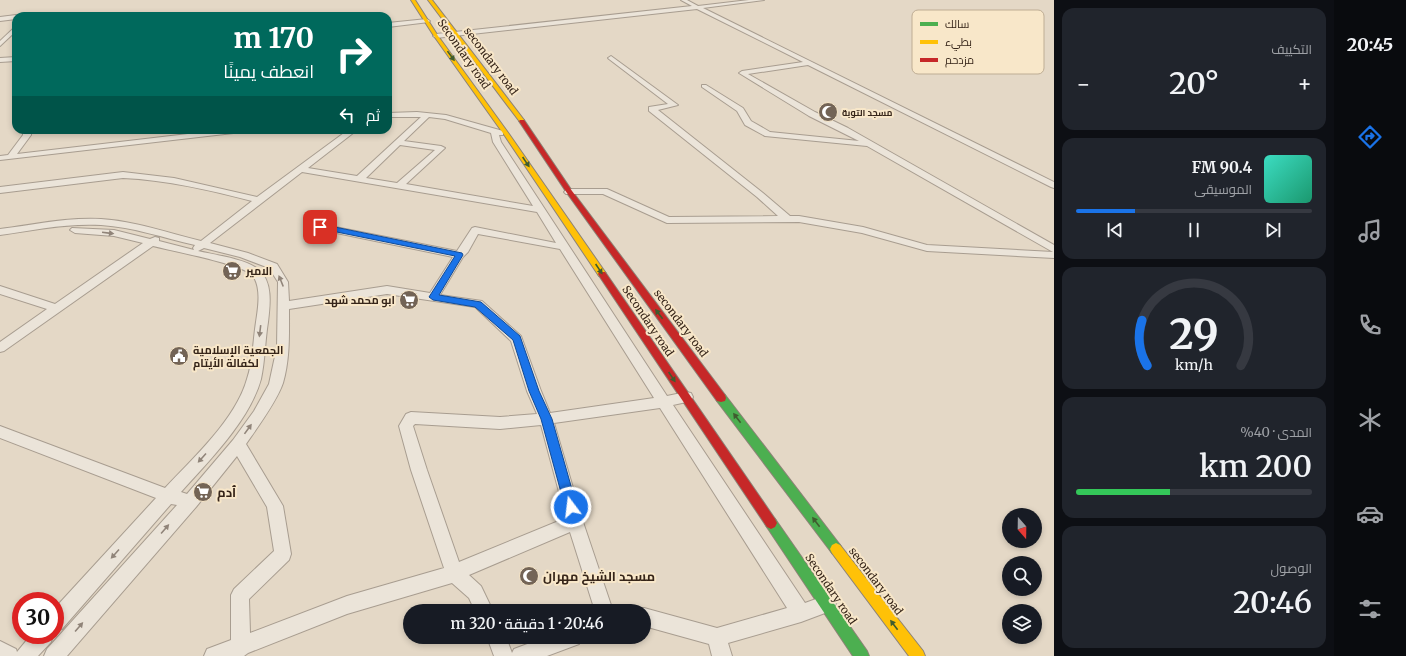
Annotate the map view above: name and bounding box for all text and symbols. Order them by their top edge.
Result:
legend [912,10,1044,74]
street label: Secondary road [435,16,494,92]
text: سالك [945,17,969,31]
text: 170 m [233,20,314,56]
street label: secondary road [461,24,521,98]
icon: right [328,28,380,80]
text: 20:45 [1347,33,1393,56]
text: بطيء [945,35,972,51]
text: التكييف [1271,41,1312,58]
one-way arrow [446,50,455,61]
text: مزدحم [945,53,974,68]
text: انعطف يمينًا [223,60,314,83]
text: 20° [1169,64,1219,102]
text: − [1076,70,1091,98]
text: + [1297,70,1312,98]
mosque icon: مسجد التوبة [817,101,839,123]
icon: left [336,104,358,126]
text: ثم [366,106,380,125]
place label: مسجد التوبة [842,107,893,119]
icon: directions [1356,123,1384,151]
one-way arrow [522,157,530,167]
text: 90.4 FM [1192,158,1252,177]
text: الموسيقى [1194,181,1252,198]
pin [303,210,337,244]
icon: arrive [309,216,331,238]
icon: music [1356,217,1384,245]
icon: previous [1104,219,1126,241]
icon: pause [1183,219,1205,241]
icon: next [1262,219,1284,241]
one-way arrow [102,229,114,236]
supermarket icon: الامير [221,260,243,282]
place label: الامير [245,264,272,278]
one-way arrow [595,264,603,274]
one-way arrow [277,274,283,286]
street label: Secondary road [619,283,677,359]
street label: secondary road [651,286,711,360]
supermarket icon: ابو محمد شهد [398,289,420,311]
place label: ابو محمد شهد [325,293,395,308]
text: 29 [1169,308,1219,360]
one-way arrow [655,309,663,319]
icon: phone [1356,311,1384,339]
one-way arrow [257,325,264,337]
place label: الجمعية الإسلامية لكفالة الأيتام [193,343,283,371]
public building icon: الجمعية الإسلامية لكفالة الأيتام [168,345,190,367]
text: km/h [1175,356,1213,374]
one-way arrow [668,371,676,382]
icon: climate [1356,406,1384,434]
one-way arrow [733,413,741,424]
one-way arrow [244,424,253,435]
text: المدى · 40% [1240,424,1312,441]
text: 200 km [1199,447,1312,485]
one-way arrow [198,453,207,463]
supermarket icon: ٱدم [192,481,214,503]
place label: ٱدم [217,484,236,502]
position arrow [550,486,592,528]
icon: car [1356,500,1384,528]
north arrow [1002,508,1042,548]
map controls [1002,508,1042,644]
one-way arrow [811,516,820,527]
one-way arrow [161,524,170,535]
street label: secondary road [846,544,906,618]
one-way arrow [111,549,120,560]
street label: Secondary road [802,551,860,627]
button: search [1002,556,1042,596]
text: الوصول [1271,560,1312,577]
mosque icon: مسجد الشيخ مهران [518,565,540,587]
place label: مسجد الشيخ مهران [543,568,655,585]
text: 20:46 [1233,583,1312,621]
speed limit sign: 30 [12,592,64,644]
icon: filters [1356,595,1384,623]
button: layers [1002,604,1042,644]
text: 20:46 · 1 دقيقة · 320 m [450,614,604,633]
one-way arrow [891,620,899,630]
one-way arrow [75,622,84,632]

